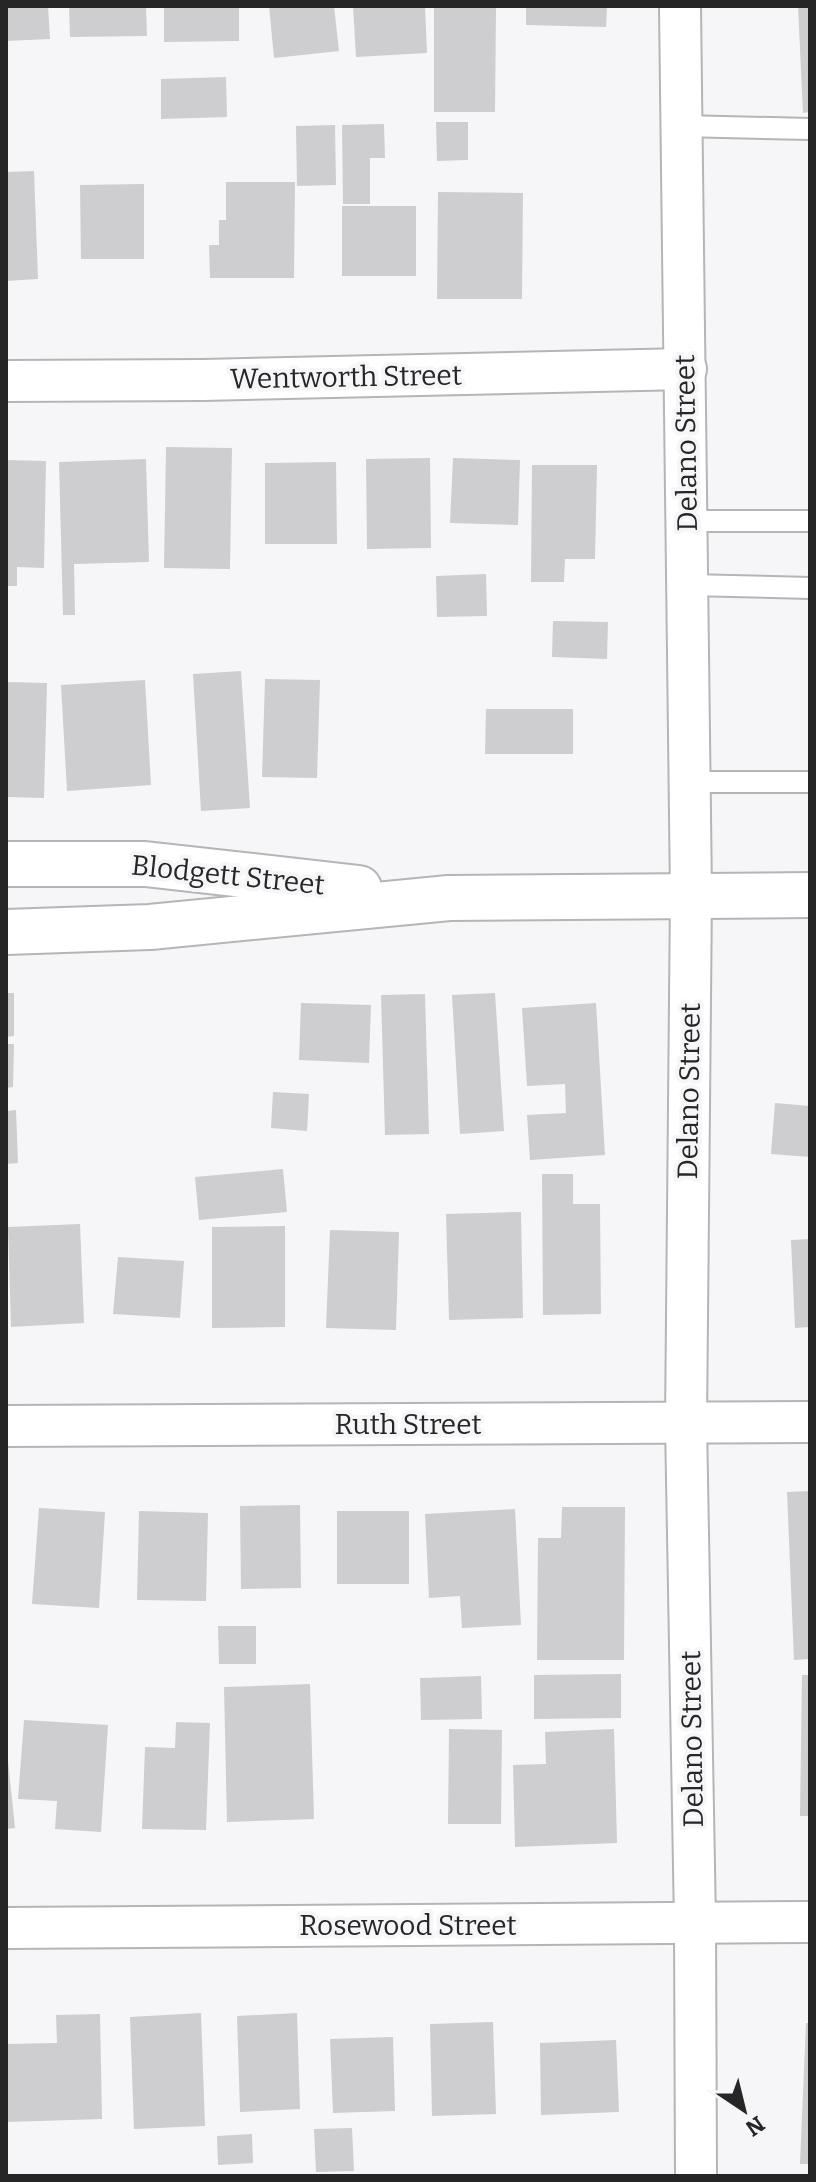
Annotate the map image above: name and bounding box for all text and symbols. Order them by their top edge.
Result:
street label: Delano Street [668,354,704,532]
street label: Wentworth Street [230,358,462,396]
street label: Blodgett Street [130,848,326,902]
street label: Delano Street [671,1002,707,1180]
street label: Ruth Street [334,1408,482,1441]
street label: Delano Street [674,1650,710,1828]
street label: Rosewood Street [299,1909,517,1942]
north arrow [704,2070,784,2150]
text: N [740,2110,770,2142]

